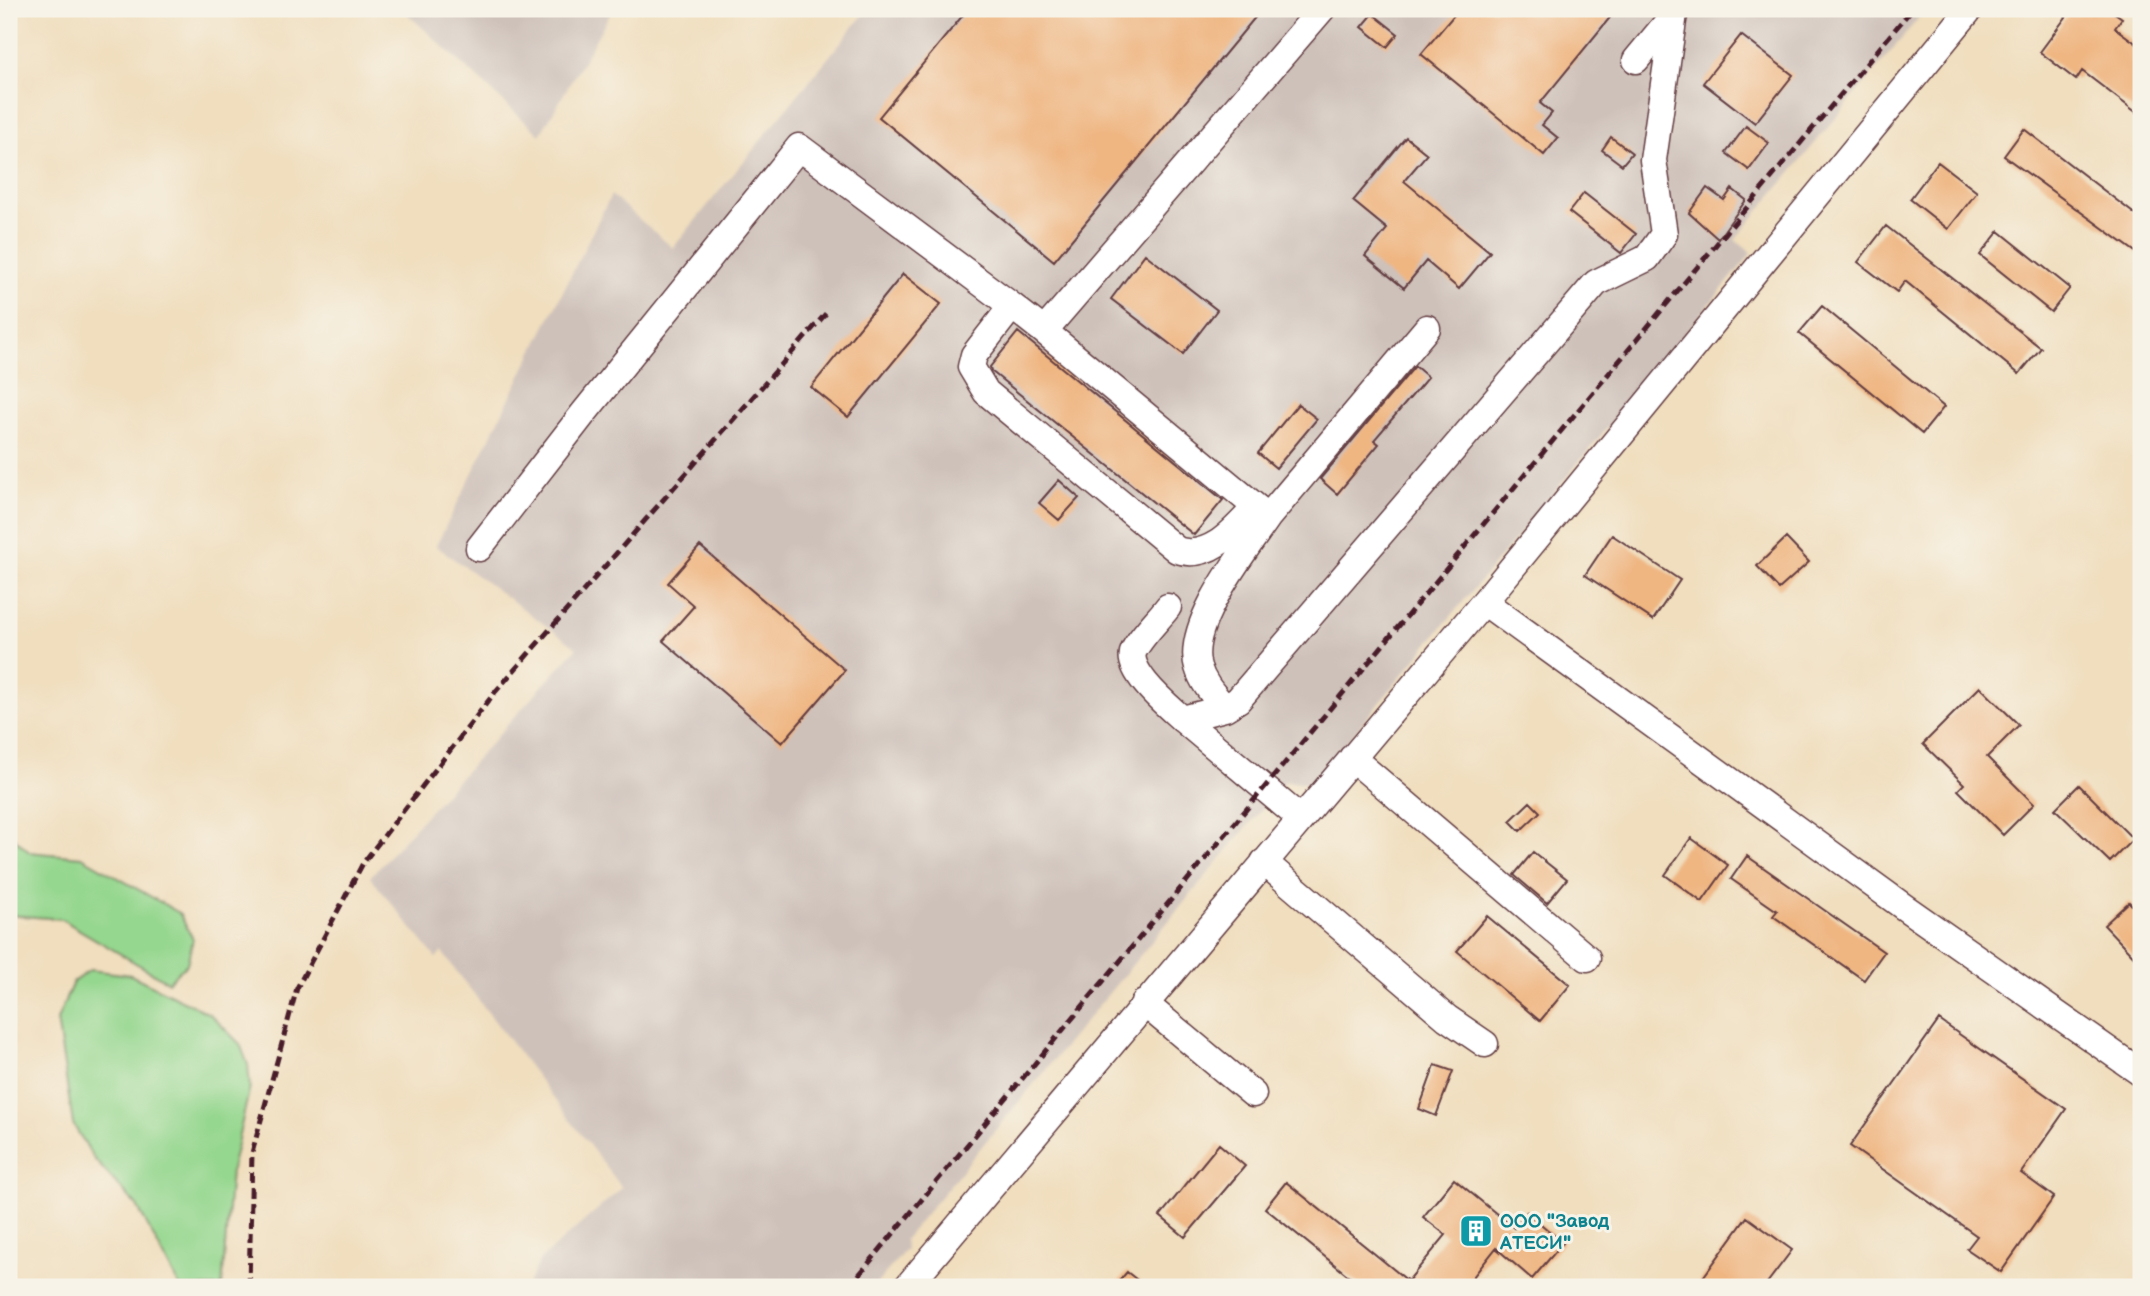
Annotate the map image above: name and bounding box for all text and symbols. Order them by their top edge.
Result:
place label: ООО "Завод АТЕСИ" [1499,1210,1610,1255]
building icon: ООО "Завод АТЕСИ" [1457,1212,1495,1250]

